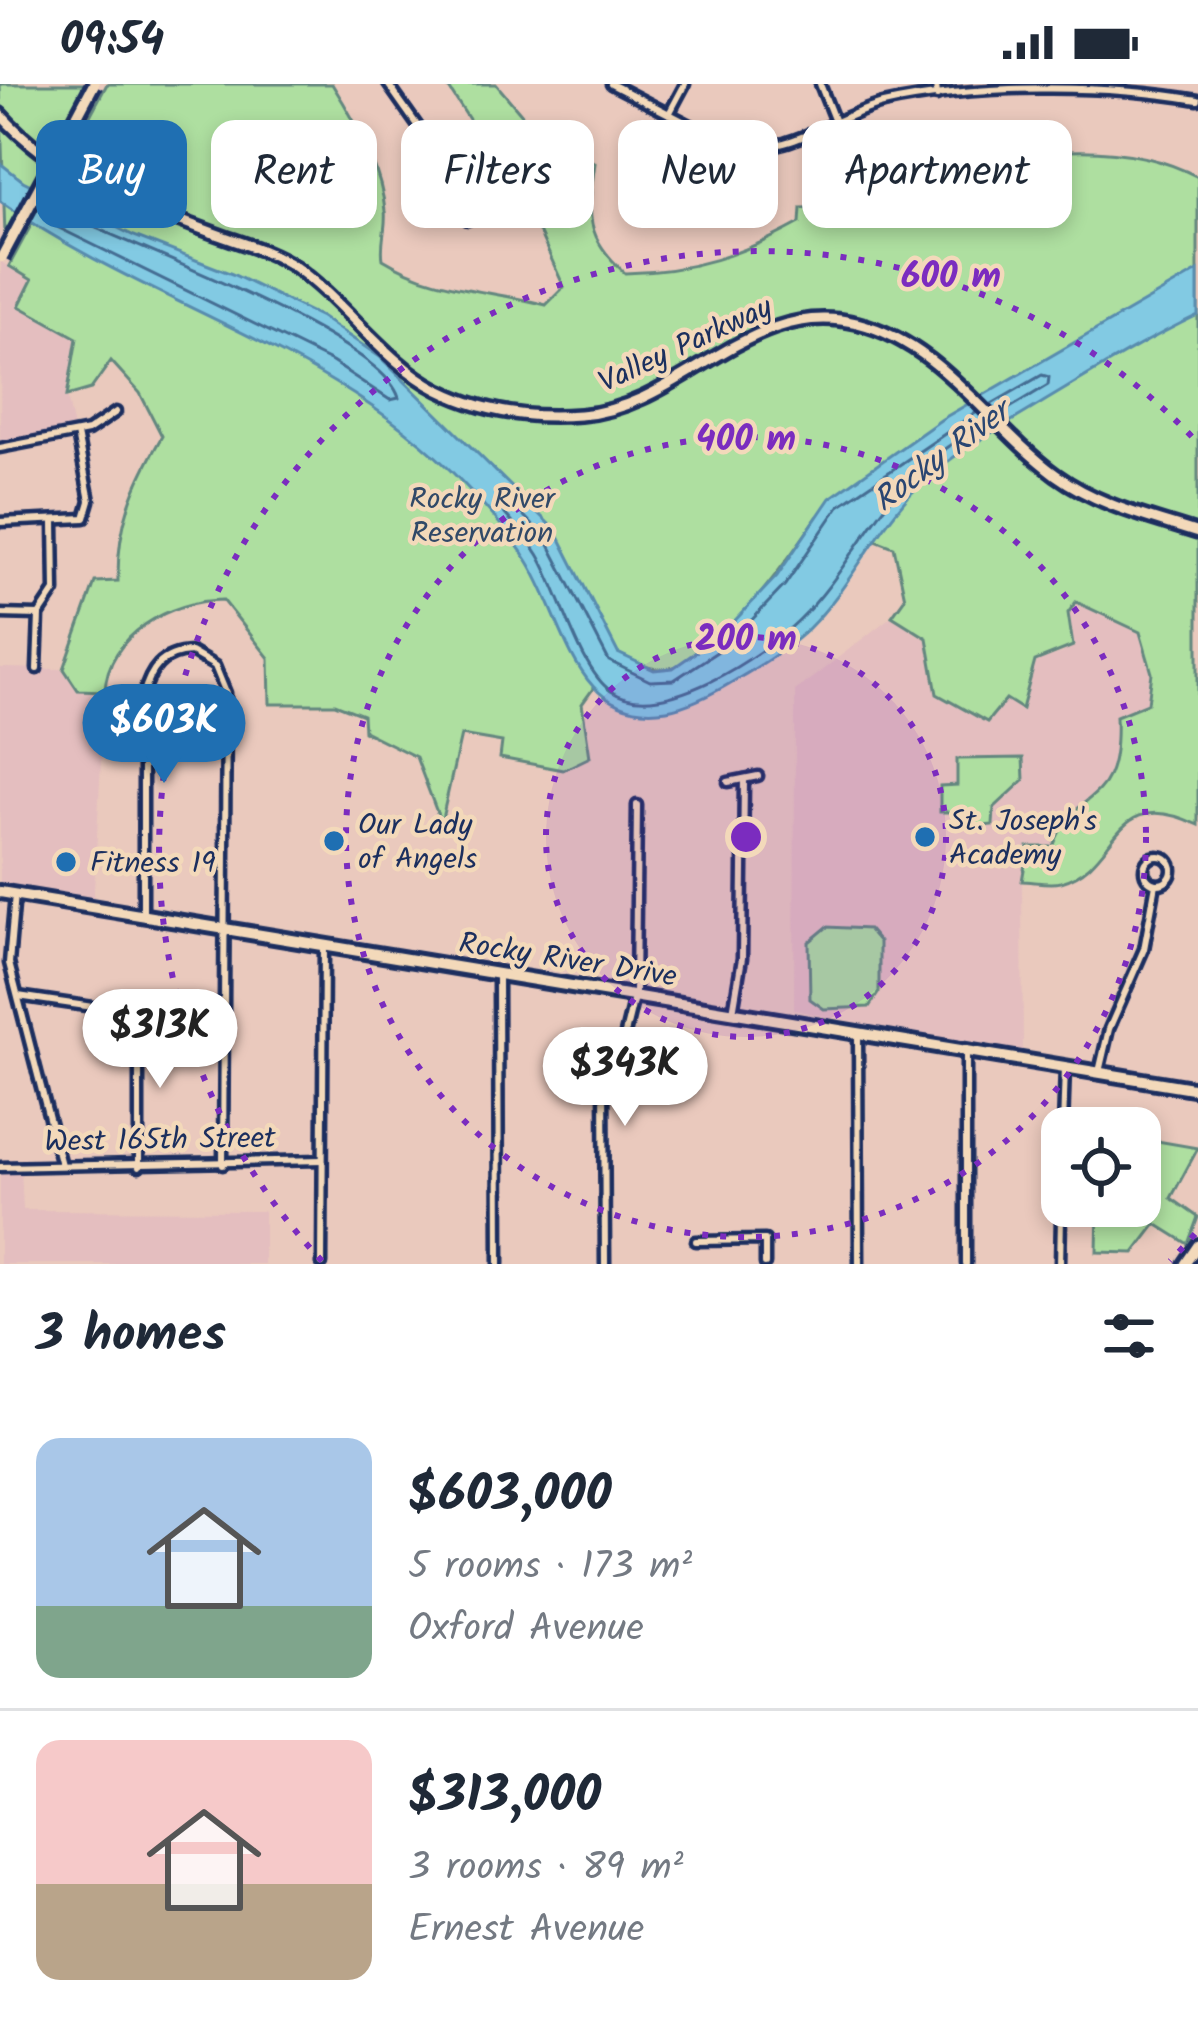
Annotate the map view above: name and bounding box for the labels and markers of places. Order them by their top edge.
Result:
pin: $603K [80,684,248,786]
place label: St. Joseph's Academy [949,798,1097,880]
place label: Our Lady of Angels [358,802,477,884]
centre of rings [725,816,767,858]
marker: St. Joseph's Academy [912,824,938,850]
marker: Our Lady of Angels [321,828,347,854]
place label: Fitness 19 [90,840,216,888]
marker: Fitness 19 [53,849,79,875]
pin: $313K [76,989,244,1091]
pin: $343K [541,1027,709,1129]

